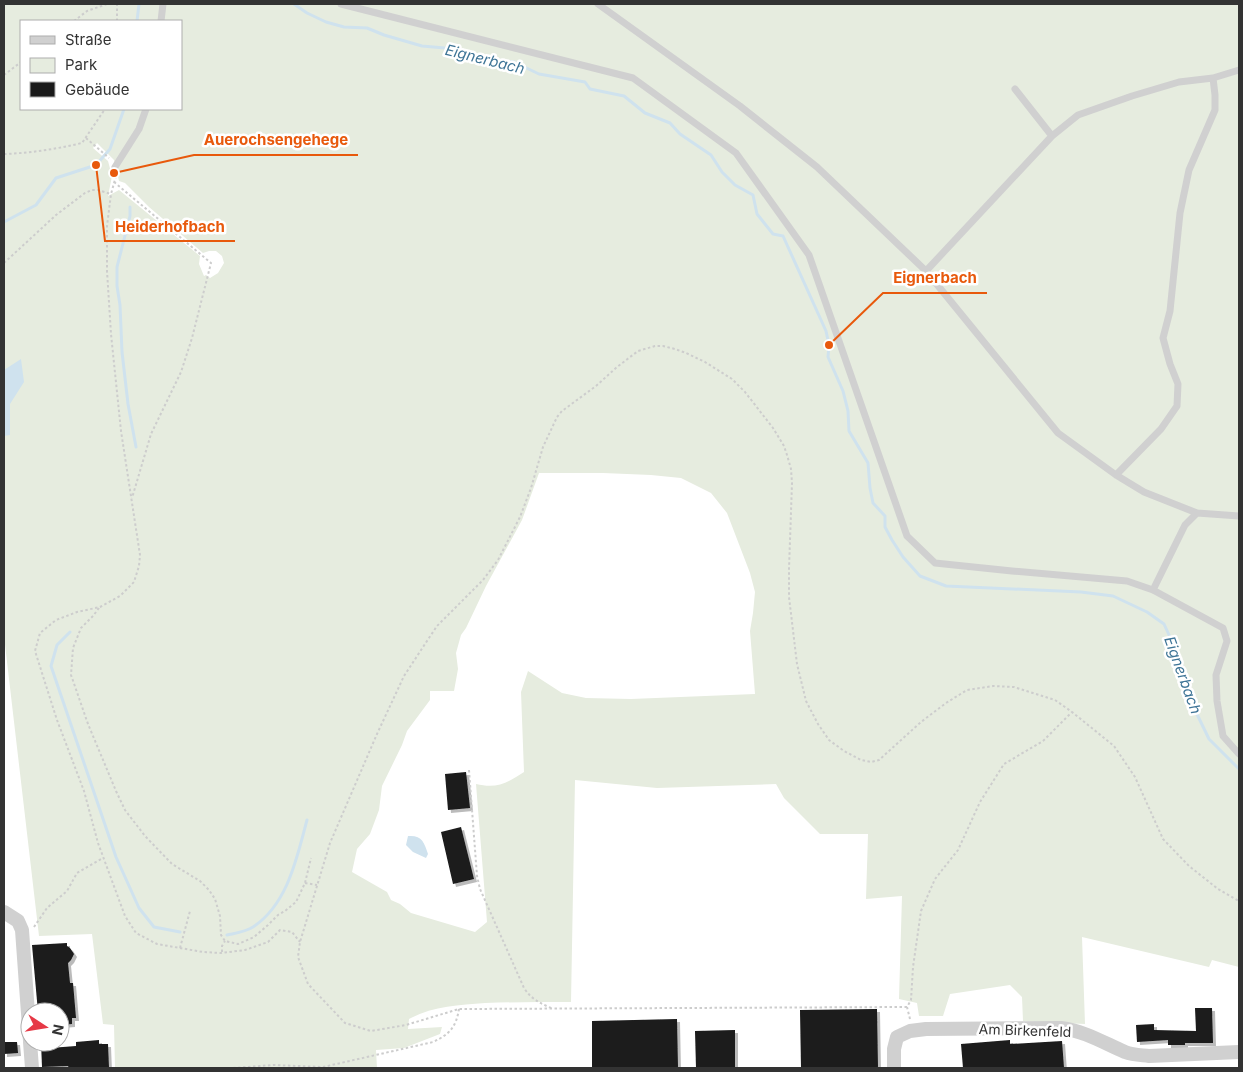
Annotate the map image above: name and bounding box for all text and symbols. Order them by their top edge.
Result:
legend [20,20,182,110]
text: Straße [65,30,112,49]
water label: Eignerbach [443,40,527,78]
text: Park [65,55,98,74]
text: Gebäude [65,80,130,99]
callout: Auerochsengehege [194,125,358,155]
text: Auerochsengehege [204,130,348,149]
callout: Heiderhofbach [105,211,235,241]
text: Heiderhofbach [115,217,225,236]
callout: Eignerbach [883,263,987,293]
text: Eignerbach [893,268,977,287]
water label: Eignerbach [1160,634,1206,716]
north arrow [20,1002,70,1052]
street label: Am Birkenfeld [978,1020,1072,1040]
text: N [49,1023,68,1037]

